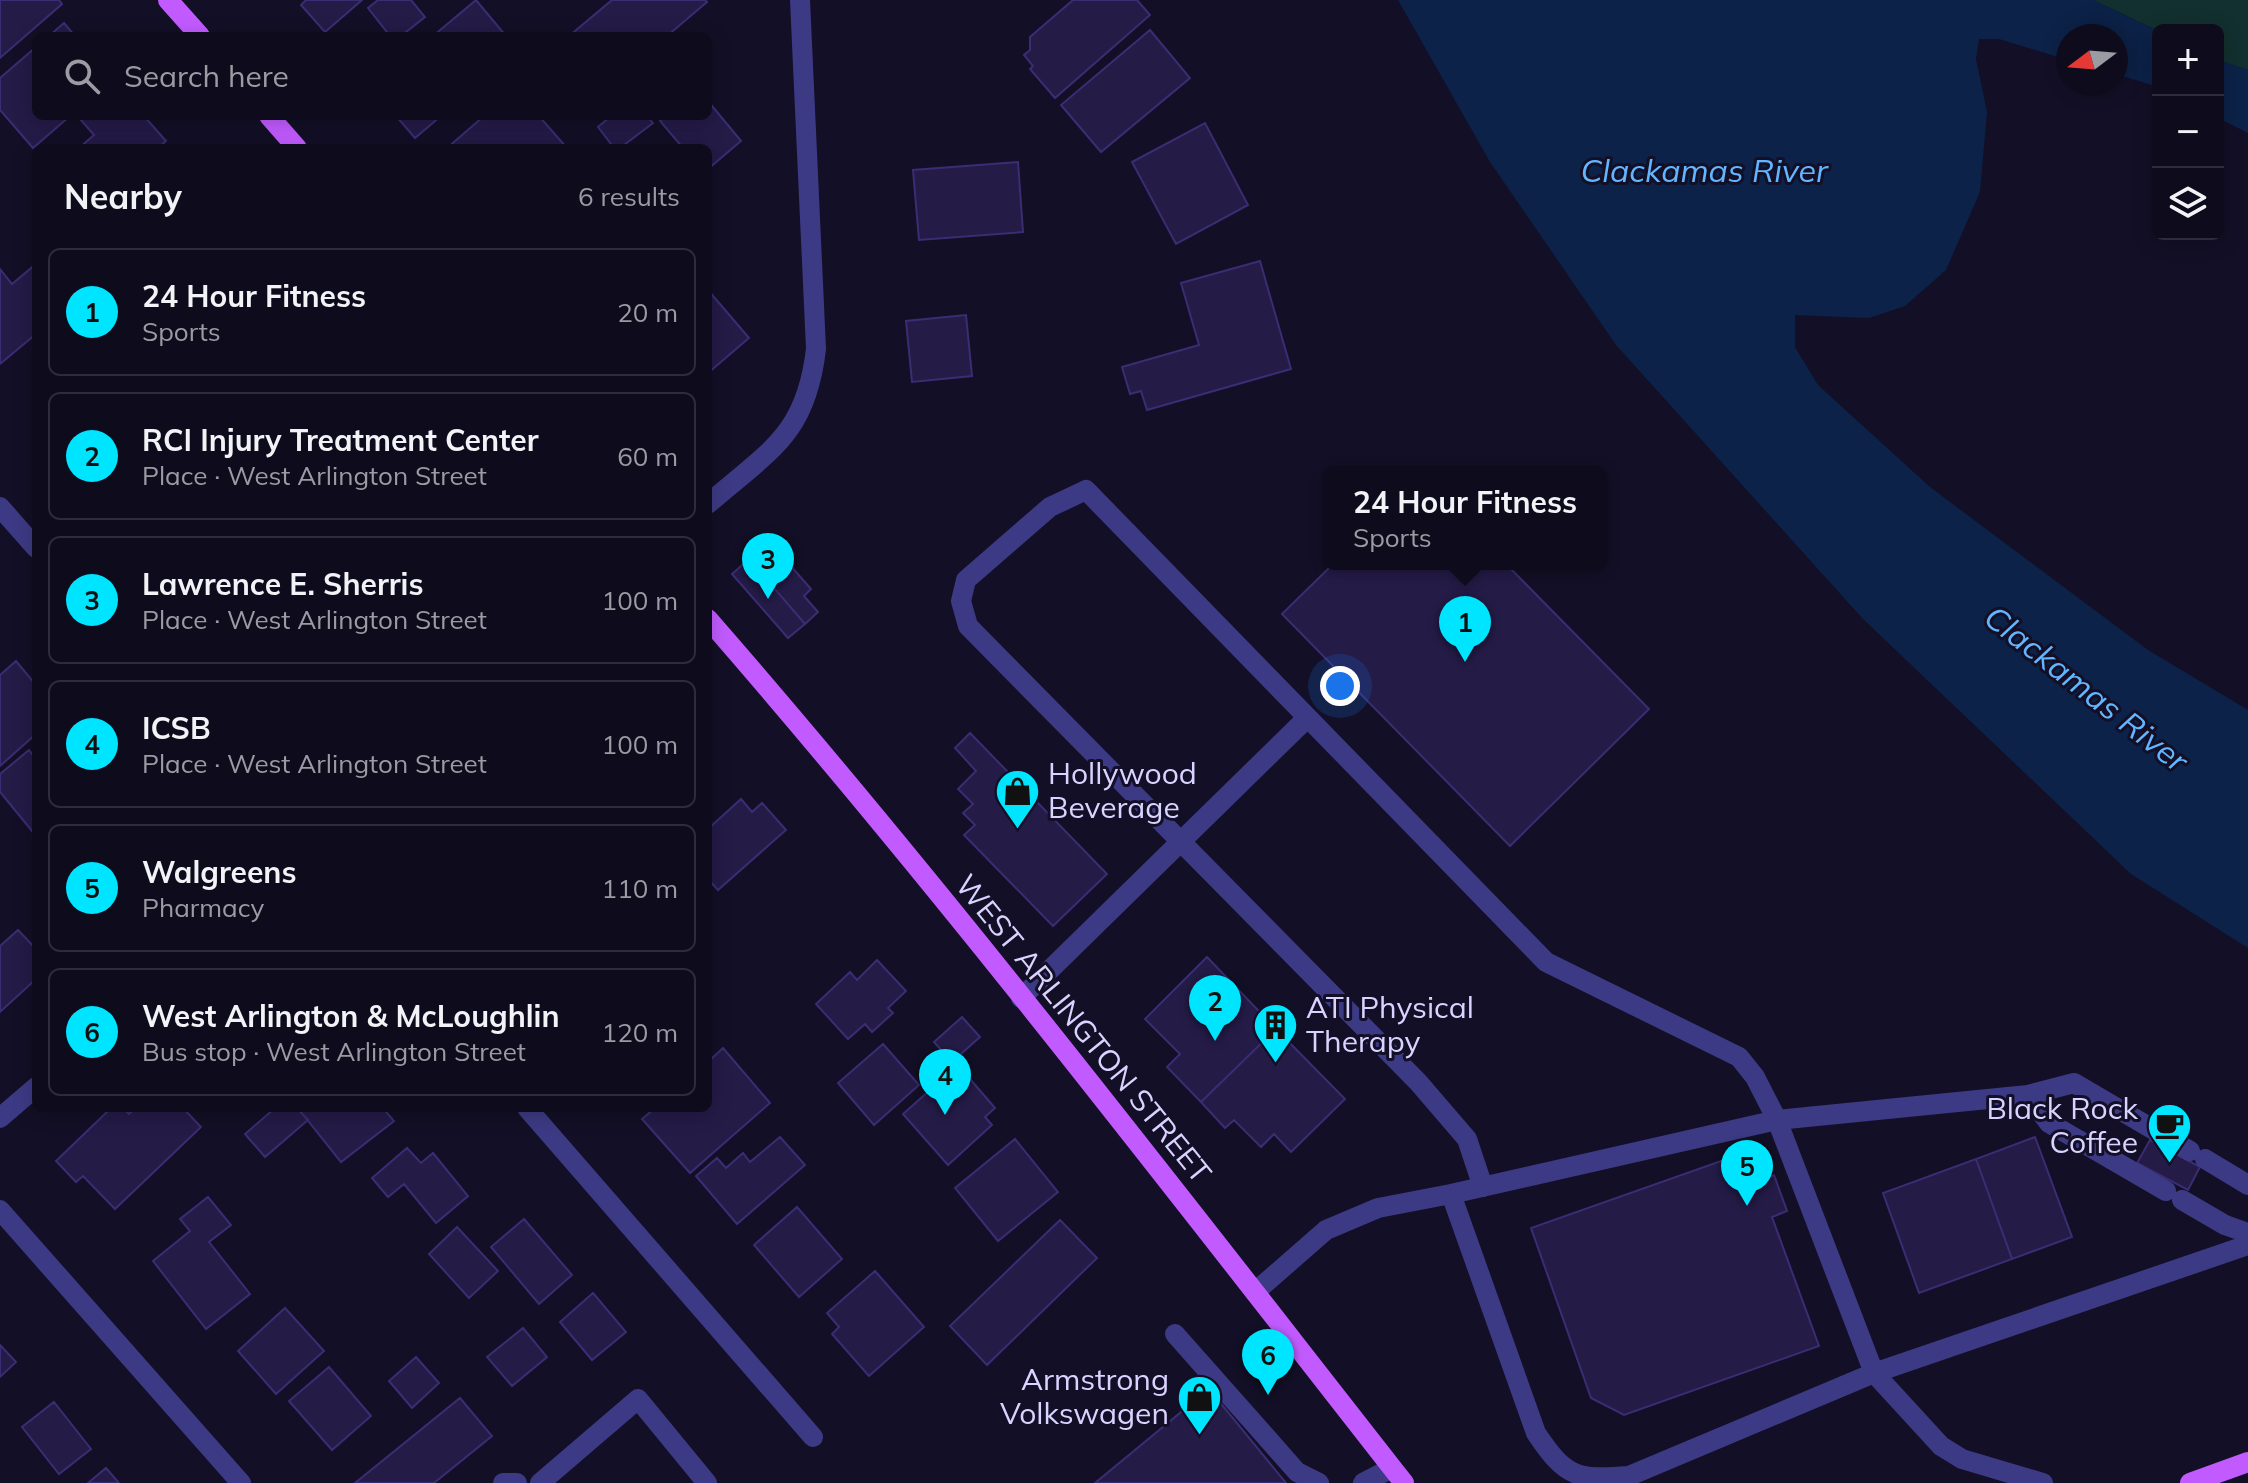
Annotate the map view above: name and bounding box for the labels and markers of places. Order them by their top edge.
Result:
pin: 3 [742,533,794,599]
pin: 1 [1439,596,1491,662]
place label: Hollywood Beverage [1048,754,1197,826]
shop icon: Hollywood Beverage [993,767,1041,830]
pin: 2 [1189,975,1241,1041]
place label: ATI Physical Therapy [1306,988,1474,1060]
building icon: ATI Physical Therapy [1251,1001,1299,1064]
pin: 4 [919,1049,971,1115]
place label: Black Rock Coffee [1986,1089,2139,1161]
cafe icon: Black Rock Coffee [2145,1102,2193,1165]
pin: 5 [1721,1140,1773,1206]
pin: 6 [1242,1329,1294,1395]
place label: Armstrong Volkswagen [1000,1360,1169,1432]
shop icon: Armstrong Volkswagen [1176,1373,1224,1436]

